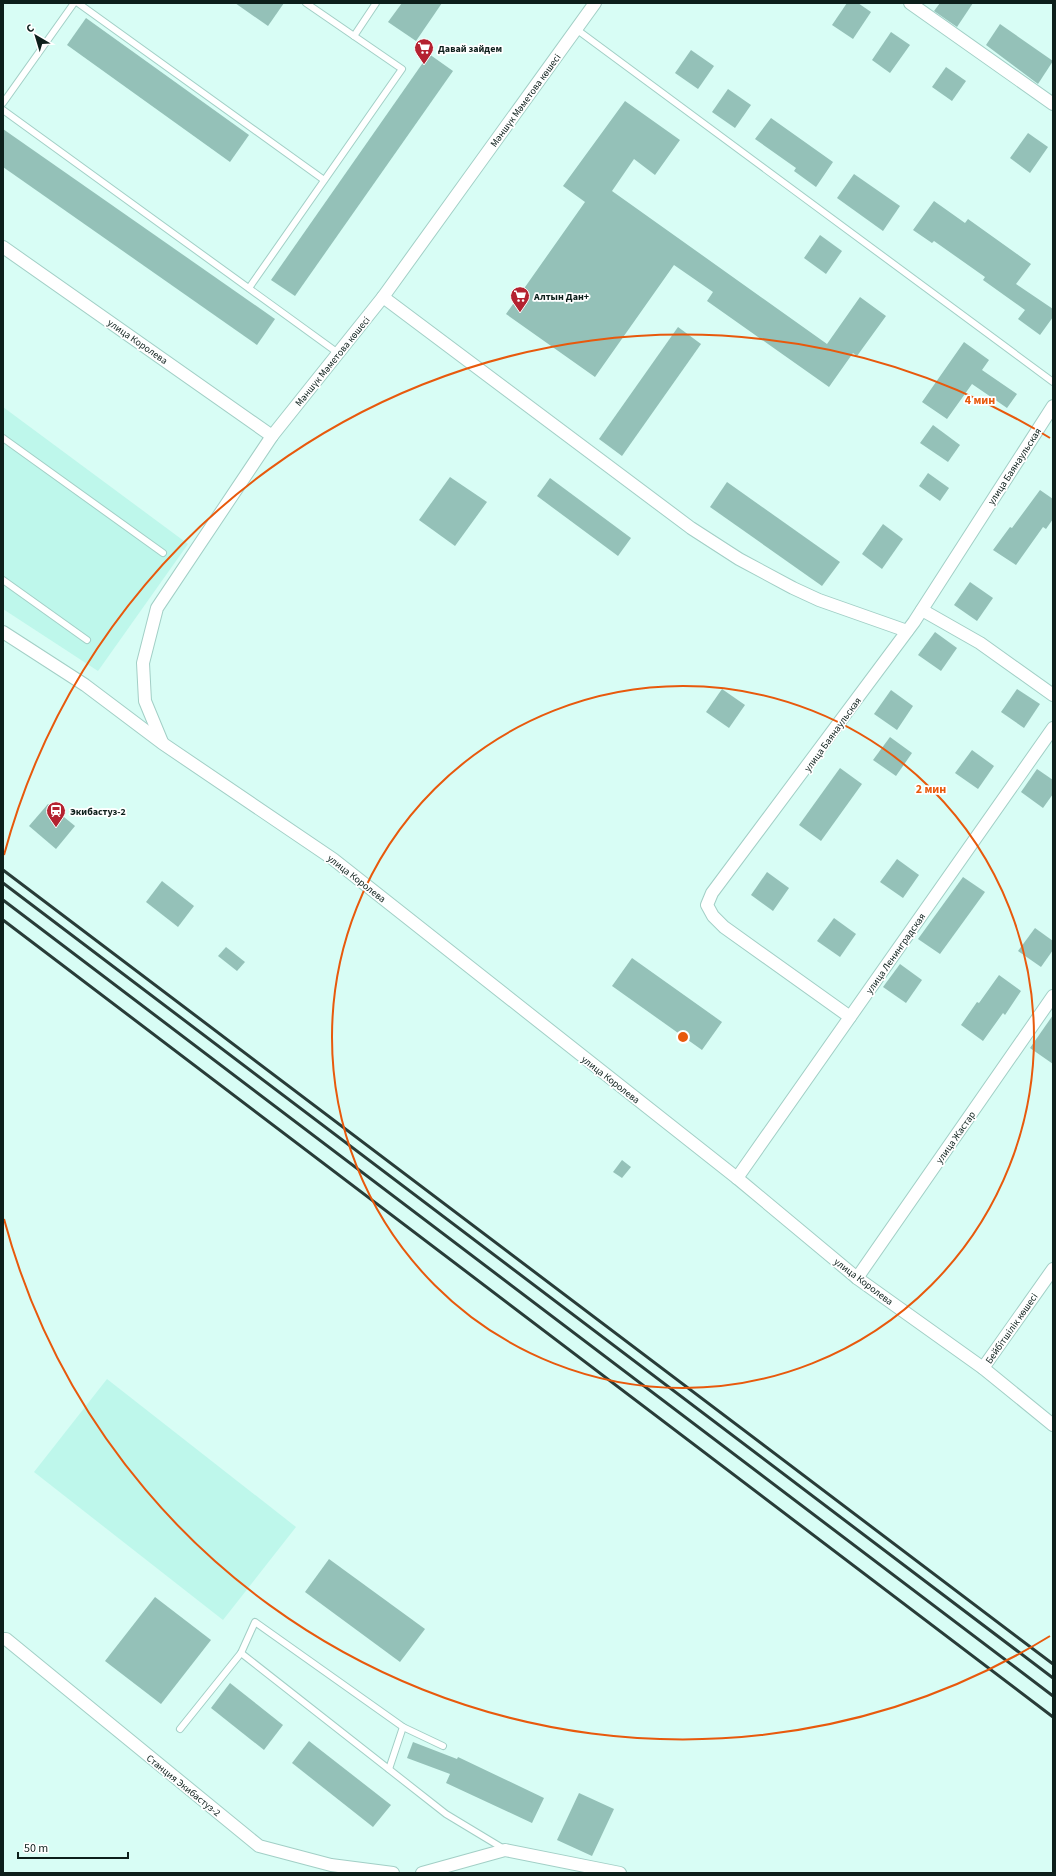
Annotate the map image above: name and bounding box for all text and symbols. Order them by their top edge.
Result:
north arrow [16,16,56,56]
text: С [23,20,38,36]
supermarket icon: Давай зайдем [413,37,435,65]
place label: Давай зайдем [438,42,502,56]
street label: Мәншүк Мәметова көшесі [487,51,564,150]
supermarket icon: Алтын Дан+ [509,285,531,313]
place label: Алтын Дан+ [533,290,589,304]
street label: Мәншүк Мәметова көшесі [292,314,373,410]
street label: улица Королева [104,316,170,368]
text: 4 мин [965,392,995,409]
street label: улица Баянаульская [985,425,1045,508]
street label: улица Баянаульская [801,694,865,775]
text: 2 мин [916,781,946,798]
station icon: Экибастуз-2 [45,800,67,828]
place label: Экибастуз-2 [70,805,126,819]
street label: улица Королева [324,852,389,906]
street label: улица Ленинградская [863,910,929,997]
centre of rings [676,1030,690,1044]
street label: улица Королева [578,1053,643,1107]
street label: улица Жастар [933,1108,979,1167]
street label: улица Королева [831,1255,896,1309]
street label: Бейбітшілік көшесі [982,1290,1041,1367]
street label: Станция Экибастуз-2 [143,1751,223,1820]
scale bar [18,1834,128,1860]
text: 50 m [24,1840,48,1857]

